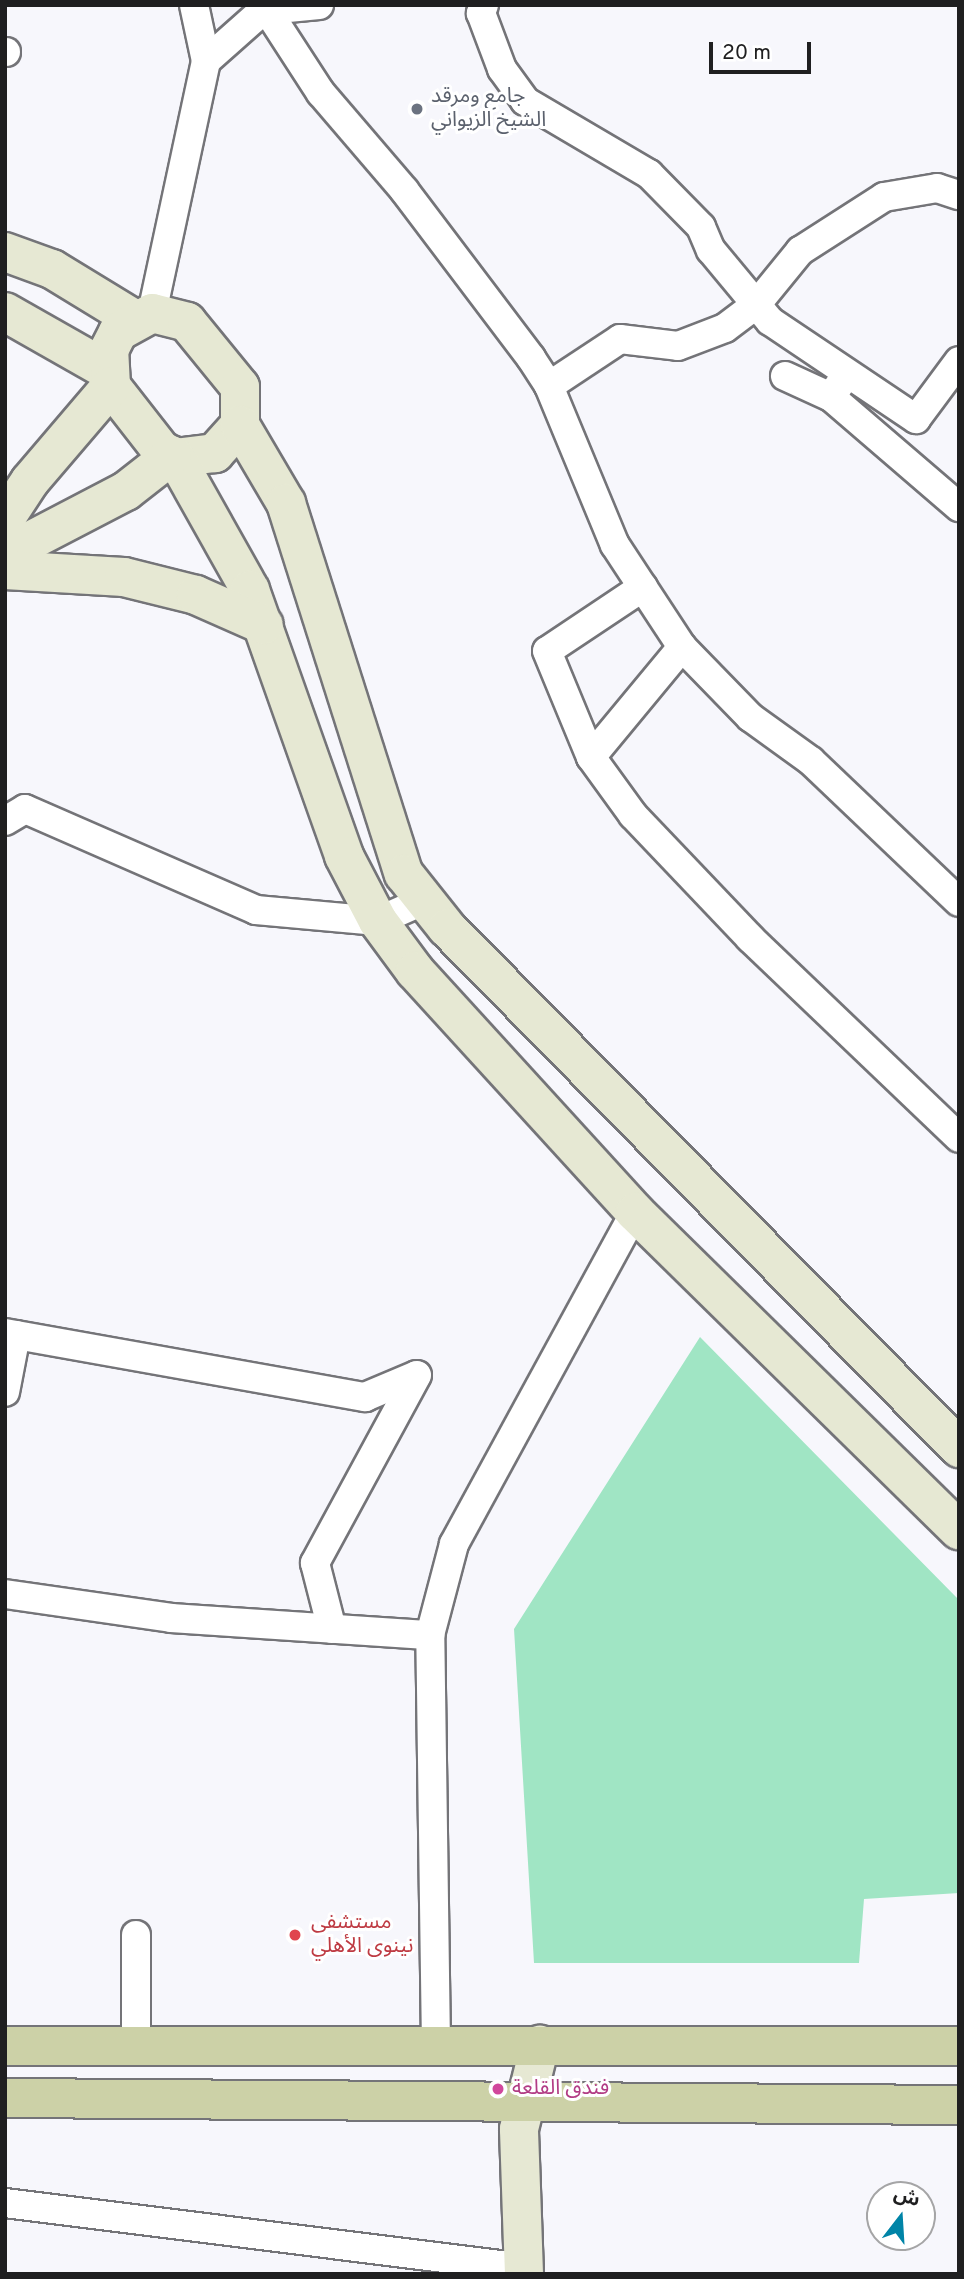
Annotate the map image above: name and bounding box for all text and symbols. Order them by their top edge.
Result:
scale bar [712,28,814,72]
text: 20 m [722,40,771,67]
place label: جامع ومرقد الشيخ الزيواني [431,84,546,134]
marker: جامع ومرقد الشيخ الزيواني [409,101,425,117]
place label: مستشفى نينوى الأهلي [311,1910,414,1960]
marker: مستشفى نينوى الأهلي [285,1925,305,1945]
place label: فندق القلعة [512,2076,609,2102]
marker: فندق القلعة [490,2081,506,2097]
north arrow [866,2181,936,2251]
text: ش [891,2183,923,2213]

